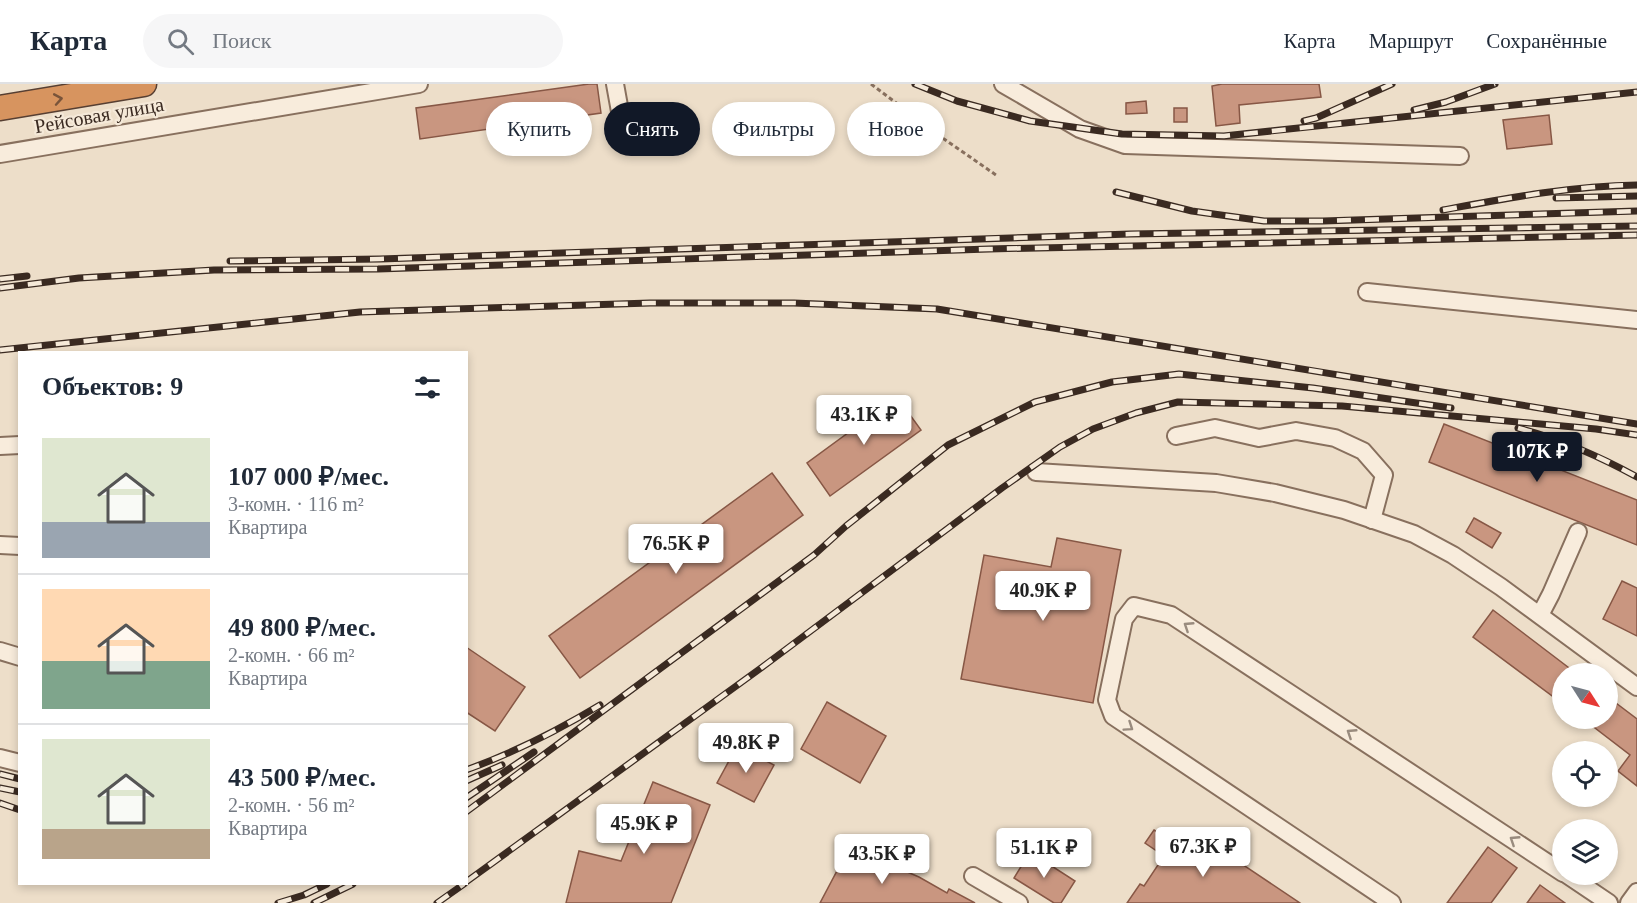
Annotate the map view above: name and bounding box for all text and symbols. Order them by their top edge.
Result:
search box [143,14,563,68]
text: Карта [30,25,107,56]
icon: search [164,25,197,58]
text: Поиск [212,28,271,53]
text: Карта [1284,29,1336,53]
text: Маршрут [1369,29,1453,53]
text: Сохранённые [1486,29,1607,53]
street label: Рейсовая улица [33,93,166,138]
one-way arrow [53,93,62,105]
chip: Купить [486,102,592,156]
chip: Снять [604,102,700,156]
chip: Фильтры [712,102,835,156]
chip: Новое [847,102,945,156]
icon: filters [411,371,444,404]
text: Объектов: 9 [42,372,183,401]
pin: 43.1K ₽ [809,395,919,446]
text: 43.1K ₽ [830,403,898,425]
pin: 107K ₽ [1488,432,1586,483]
text: 107K ₽ [1506,440,1568,462]
icon: home [90,462,162,534]
text: 107 000 ₽/мес. [228,462,389,491]
text: 3-комн. · 116 m² [228,493,364,515]
text: Квартира [228,516,307,538]
pin: 76.5K ₽ [621,524,731,575]
text: 76.5K ₽ [642,532,710,554]
pin: 40.9K ₽ [988,571,1098,622]
text: 40.9K ₽ [1009,579,1077,601]
icon: home [90,613,162,685]
text: 49 800 ₽/мес. [228,613,376,642]
one-way arrow [1184,622,1195,633]
text: 2-комн. · 66 m² [228,644,355,666]
north arrow [1552,663,1618,729]
map controls [1552,663,1618,885]
text: Квартира [228,667,307,689]
one-way arrow [1123,720,1134,731]
pin: 49.8K ₽ [691,723,801,774]
one-way arrow [1347,729,1358,740]
text: 49.8K ₽ [712,731,780,753]
button: locate [1552,741,1618,807]
icon: home [90,763,162,835]
text: 43 500 ₽/мес. [228,763,376,792]
text: 2-комн. · 56 m² [228,794,355,816]
pin: 45.9K ₽ [589,804,699,855]
text: 45.9K ₽ [610,812,678,834]
text: Квартира [228,817,307,839]
button: layers [1552,819,1618,885]
pin: 67.3K ₽ [1148,827,1258,878]
pin: 51.1K ₽ [989,828,1099,879]
pin: 43.5K ₽ [827,834,937,885]
text: 67.3K ₽ [1169,835,1237,857]
text: 51.1K ₽ [1010,836,1078,858]
one-way arrow [1510,836,1520,848]
text: 43.5K ₽ [848,842,916,864]

